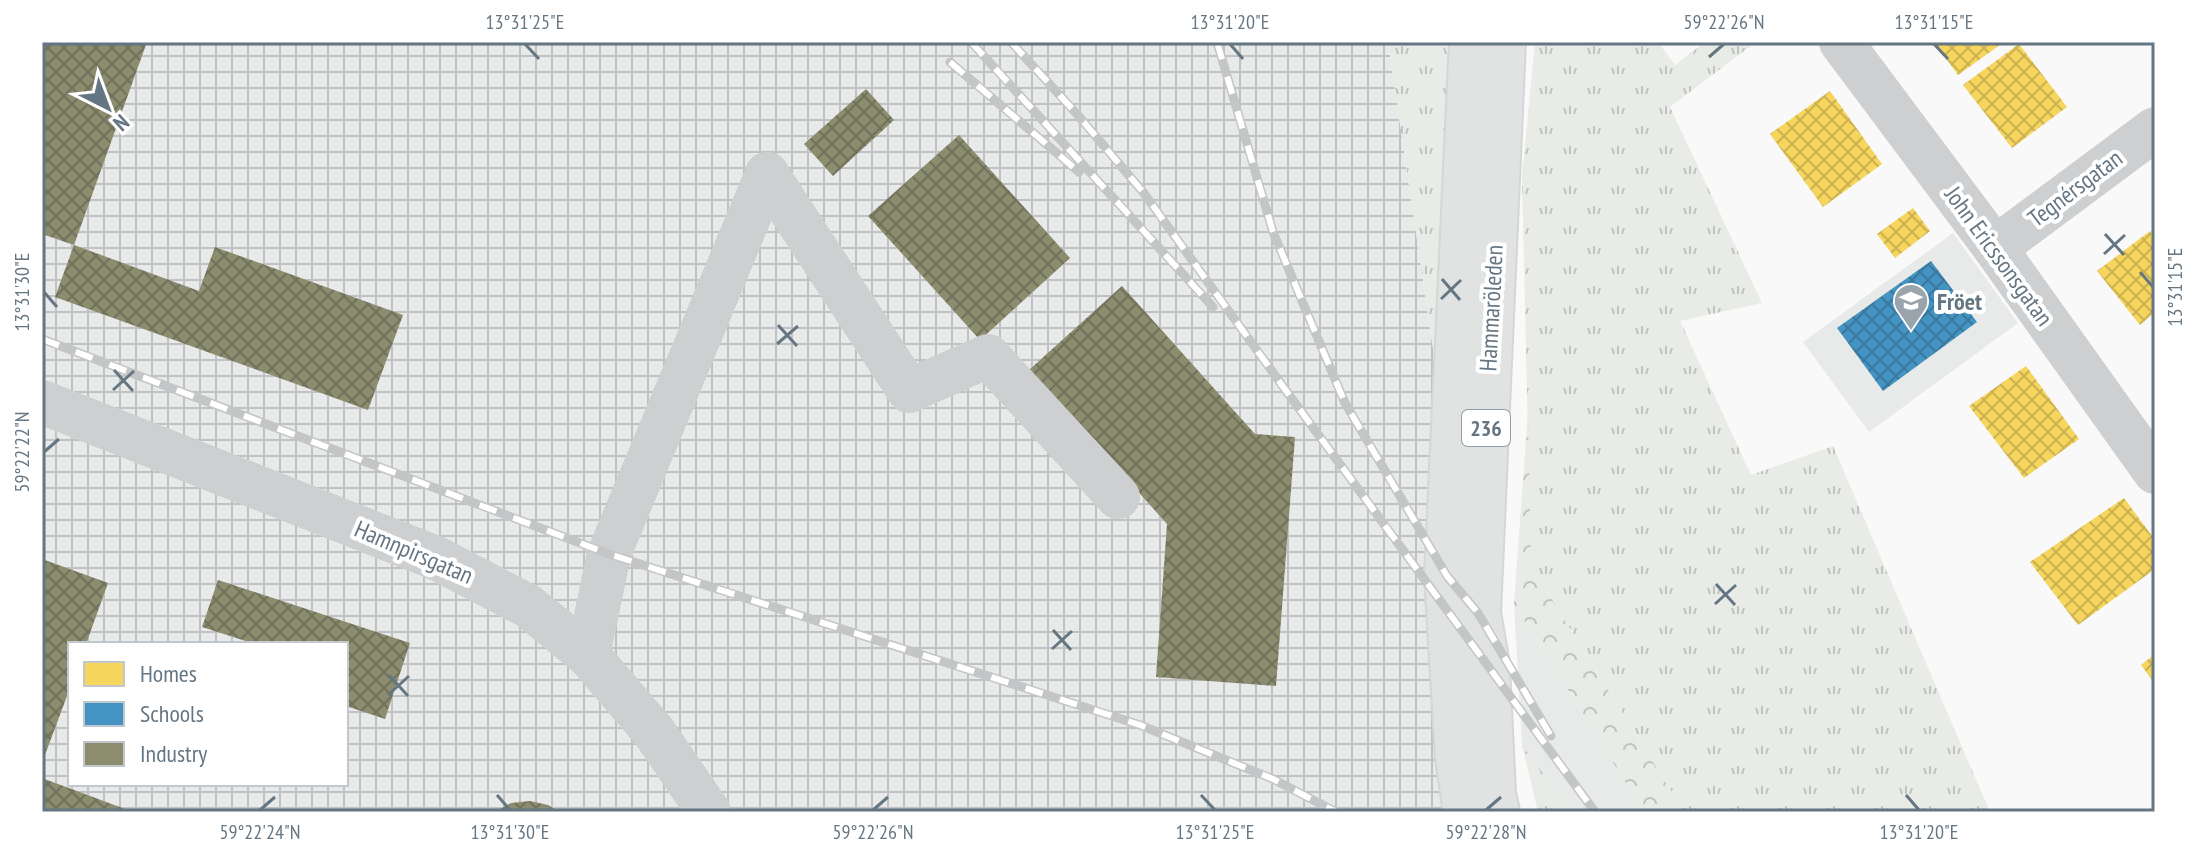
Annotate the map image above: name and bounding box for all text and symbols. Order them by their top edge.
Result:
text: 13°31'25"E [486,9,564,35]
text: 13°31'20"E [1191,9,1269,35]
text: 59°22'26"N [1684,9,1764,35]
text: 13°31'15"E [1895,9,1973,35]
north arrow [68,68,148,148]
text: N [108,108,135,137]
street label: Tegnérsgatan [2022,142,2128,234]
street label: John Ericssonsgatan [1937,179,2060,332]
street label: Hammaröleden [1472,244,1510,372]
text: 13°31'15"E [2162,248,2188,326]
text: 13°31'30"E [9,253,35,331]
school or university icon: Fröet [1892,282,1930,332]
place label: Fröet [1937,286,1982,317]
road number: 236 [1462,410,1510,446]
text: 59°22'22"N [9,412,35,492]
street label: Hamnpirsgatan [350,513,478,591]
legend [68,642,348,786]
text: Homes [140,658,197,689]
text: Schools [140,698,204,729]
text: Industry [140,738,207,769]
text: 59°22'24"N [220,819,300,845]
text: 13°31'30"E [471,819,549,845]
text: 59°22'26"N [833,819,913,845]
text: 13°31'25"E [1176,819,1254,845]
text: 59°22'28"N [1446,819,1526,845]
text: 13°31'20"E [1880,819,1958,845]

